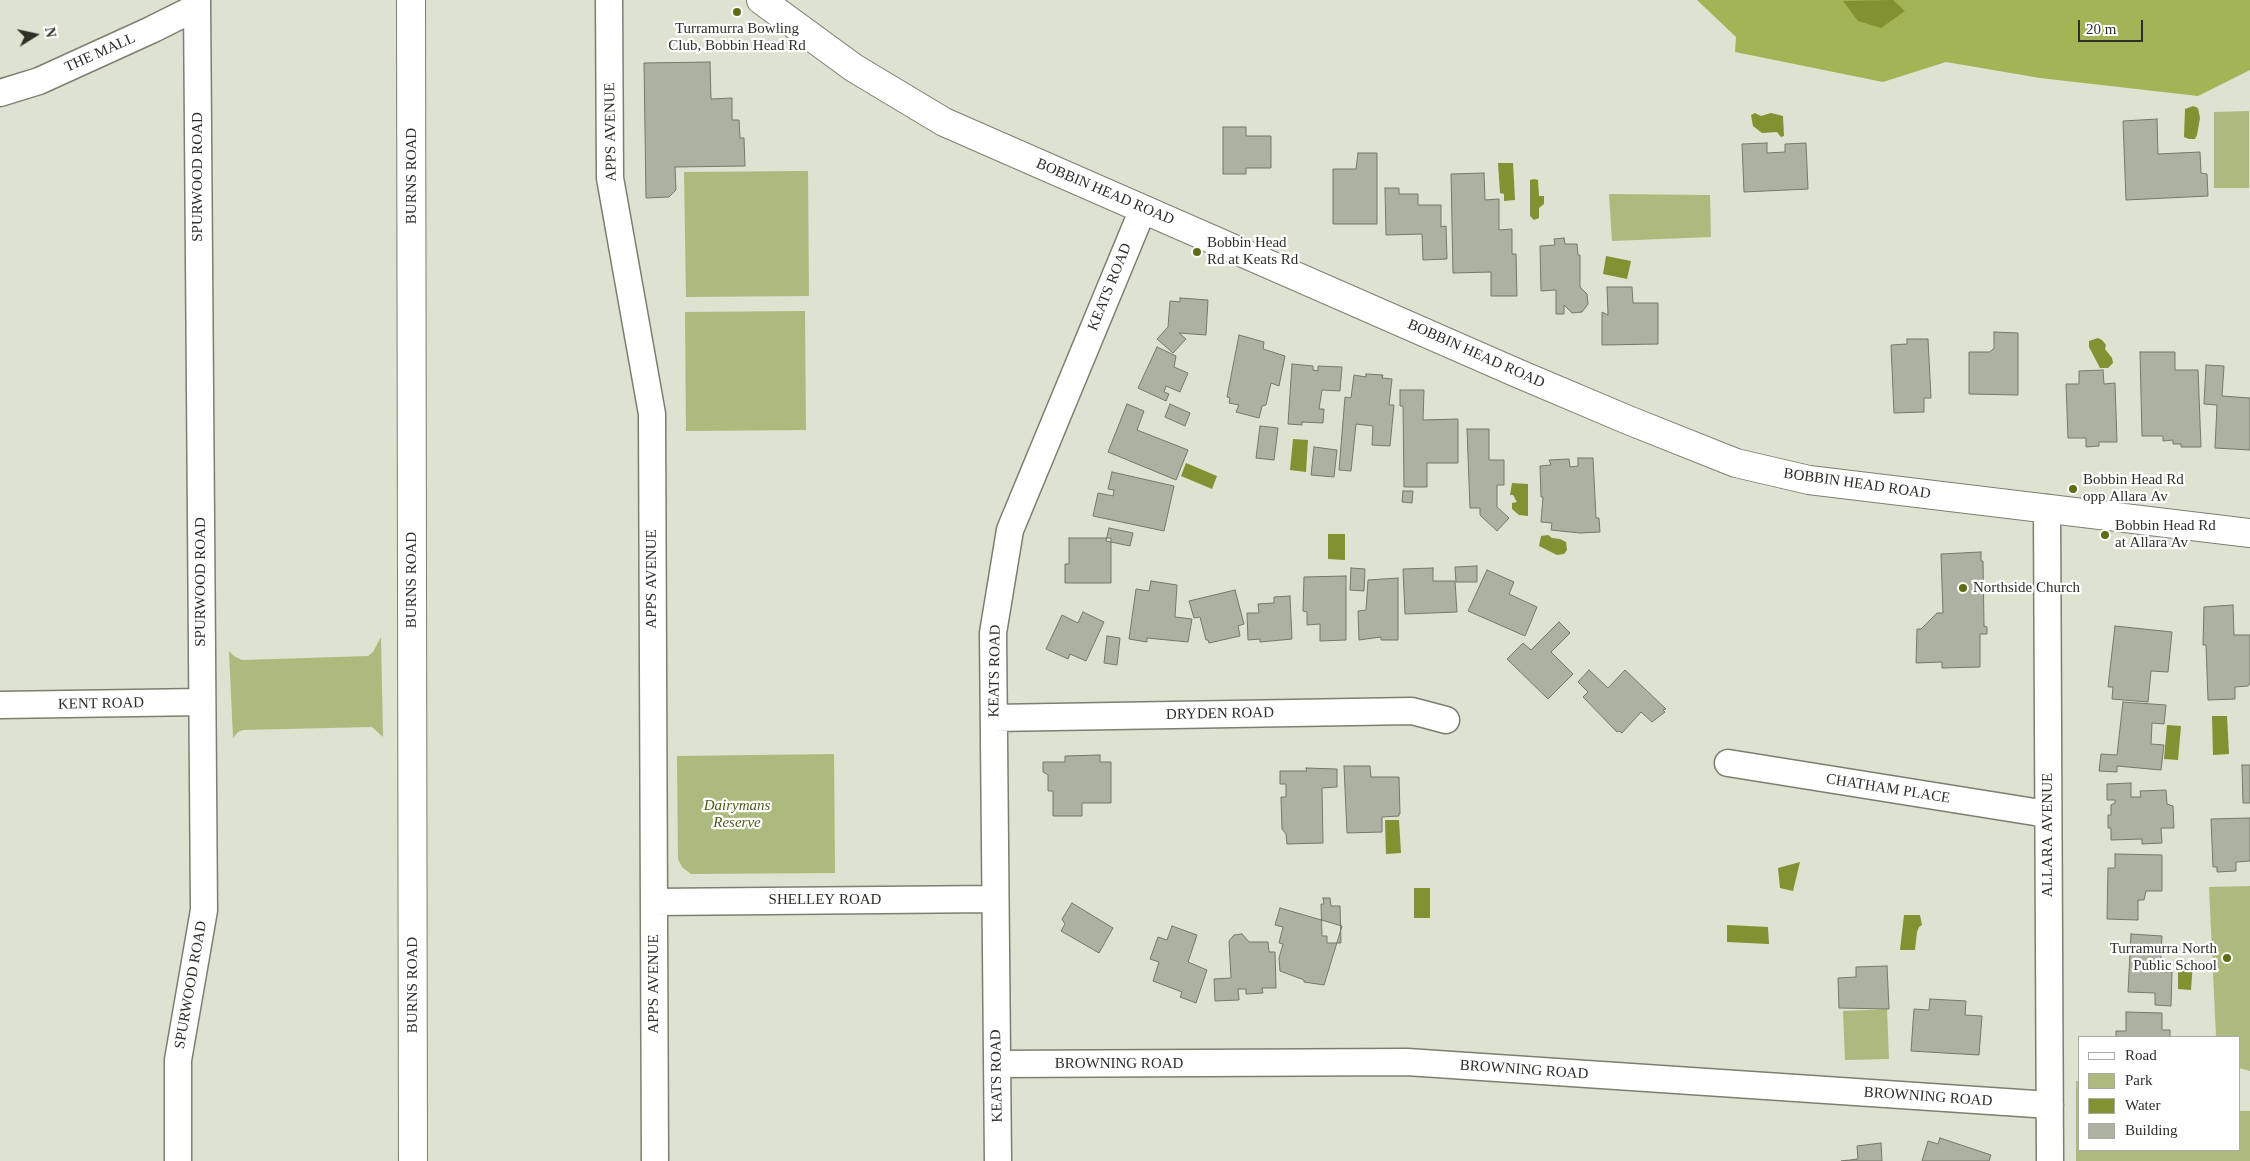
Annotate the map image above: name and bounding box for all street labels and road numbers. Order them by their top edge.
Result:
street label: THE MALL [62,29,138,77]
street label: APPS AVENUE [601,82,621,182]
street label: SPURWOOD ROAD [189,112,207,242]
street label: BURNS ROAD [403,128,421,224]
street label: BOBBIN HEAD ROAD [1033,155,1177,229]
street label: KEATS ROAD [1084,241,1136,333]
street label: BOBBIN HEAD ROAD [1405,316,1547,392]
street label: BOBBIN HEAD ROAD [1782,465,1932,503]
street label: SPURWOOD ROAD [192,517,210,647]
street label: APPS AVENUE [643,529,661,629]
street label: BURNS ROAD [403,532,421,628]
street label: KEATS ROAD [985,624,1005,718]
street label: KENT ROAD [58,694,144,714]
street label: DRYDEN ROAD [1166,704,1274,724]
street label: CHATHAM PLACE [1825,770,1951,808]
street label: ALLARA AVENUE [2039,773,2057,897]
street label: SHELLEY ROAD [769,891,881,909]
street label: SPURWOOD ROAD [171,920,211,1050]
street label: APPS AVENUE [645,934,663,1034]
street label: BURNS ROAD [404,937,422,1033]
street label: KEATS ROAD [987,1029,1007,1123]
street label: BROWNING ROAD [1055,1055,1183,1073]
street label: BROWNING ROAD [1459,1057,1589,1083]
street label: BROWNING ROAD [1863,1084,1993,1110]

